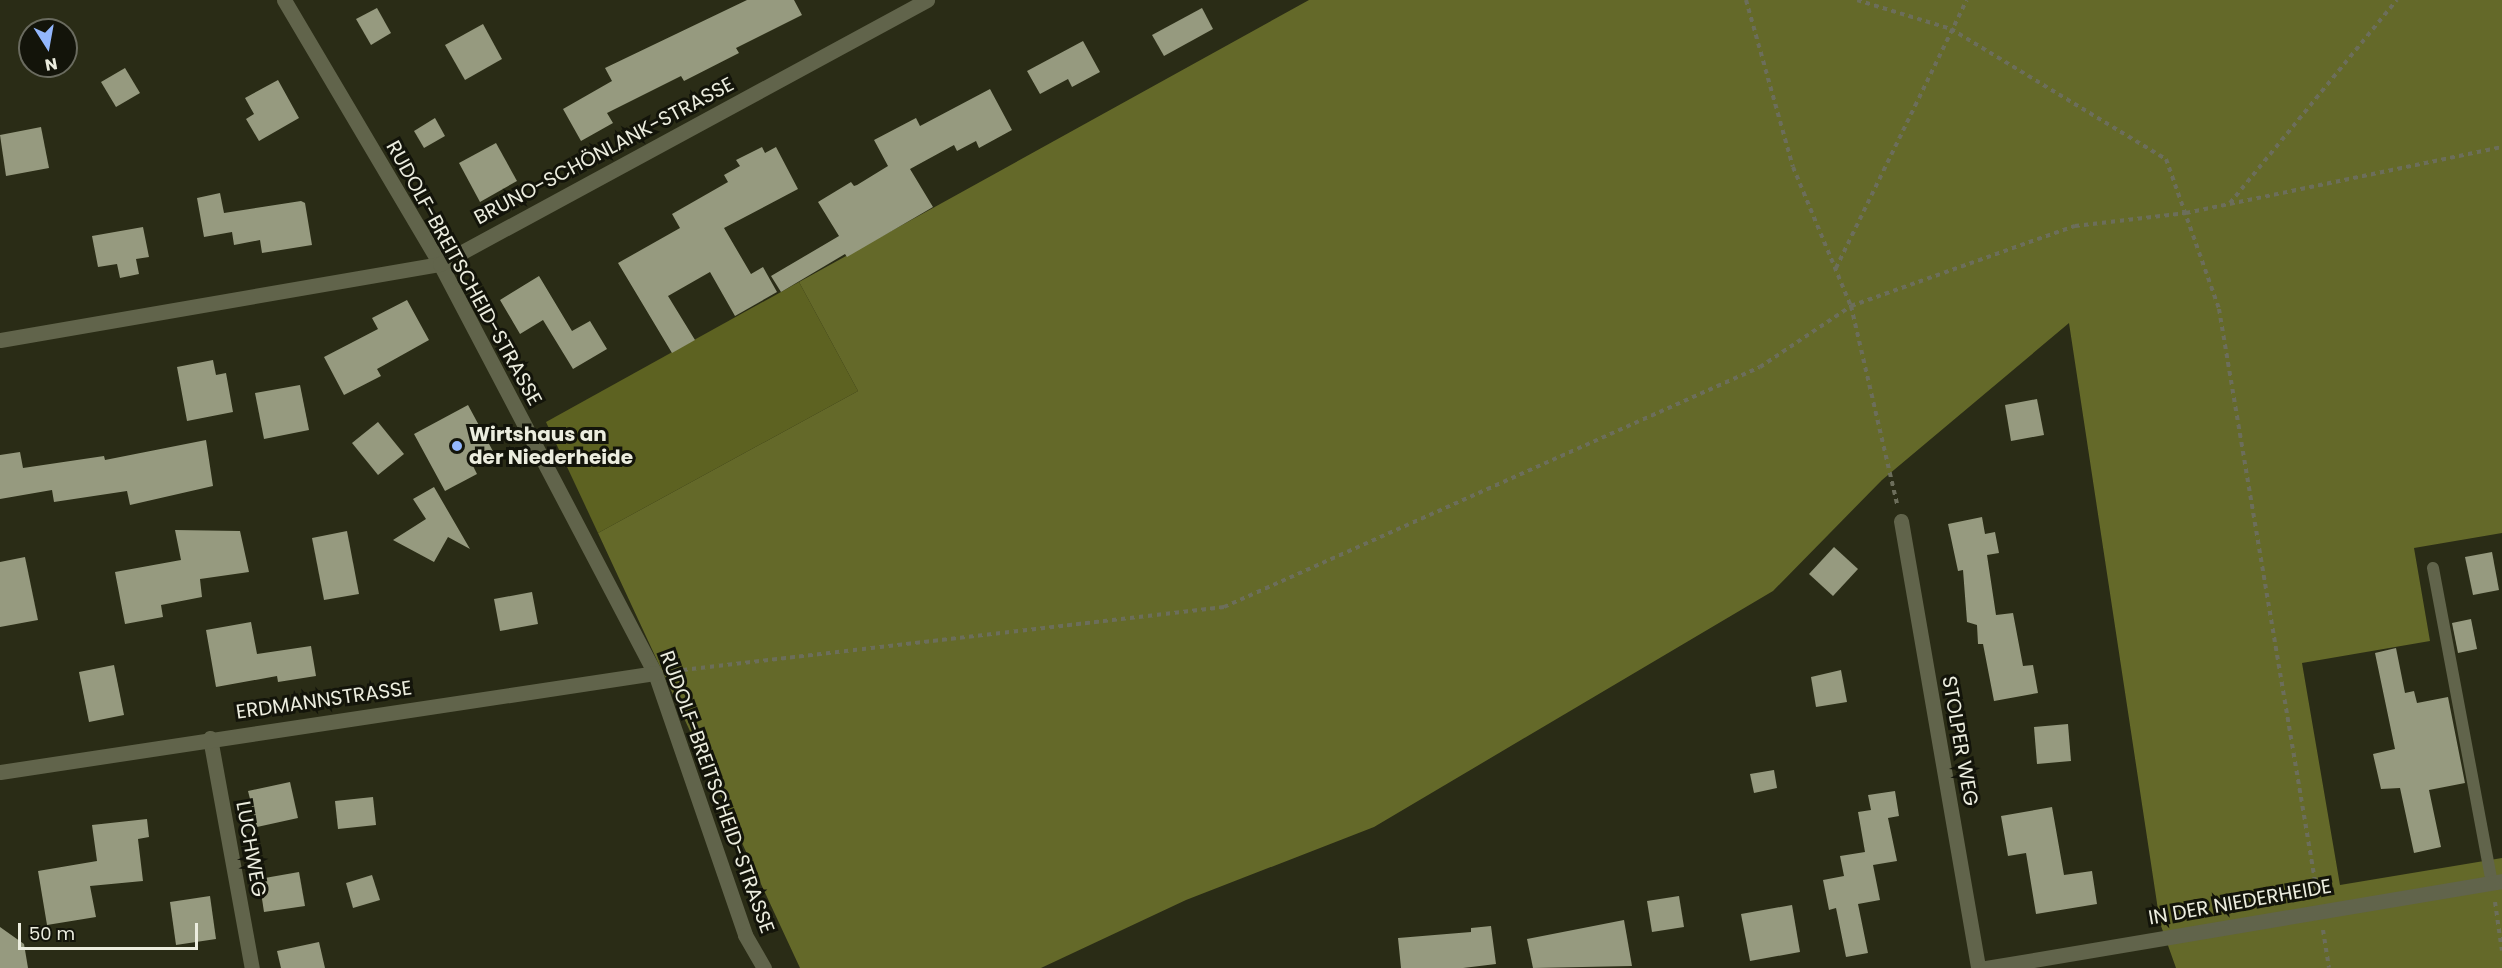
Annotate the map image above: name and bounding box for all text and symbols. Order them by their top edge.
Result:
north arrow [18,18,78,78]
text: N [43,52,59,77]
street label: BRUNO-SCHÖNLANK-STRASSE [470,72,738,230]
street label: RUDOLF-BREITSCHEID-STRASSE [381,136,547,410]
place label: Wirtshaus an der Niederheide [469,422,633,469]
marker: Wirtshaus an der Niederheide [450,439,464,453]
street label: RUDOLF-BREITSCHEID-STRASSE [655,647,779,937]
street label: STOLPER WEG [1937,674,1983,808]
street label: ERDMANNSTRASSE [235,676,413,724]
street label: LUCHWEG [231,799,271,899]
street label: IN DER NIEDERHEIDE [2147,874,2333,930]
scale bar [21,911,201,949]
text: 50 m [29,921,75,946]

